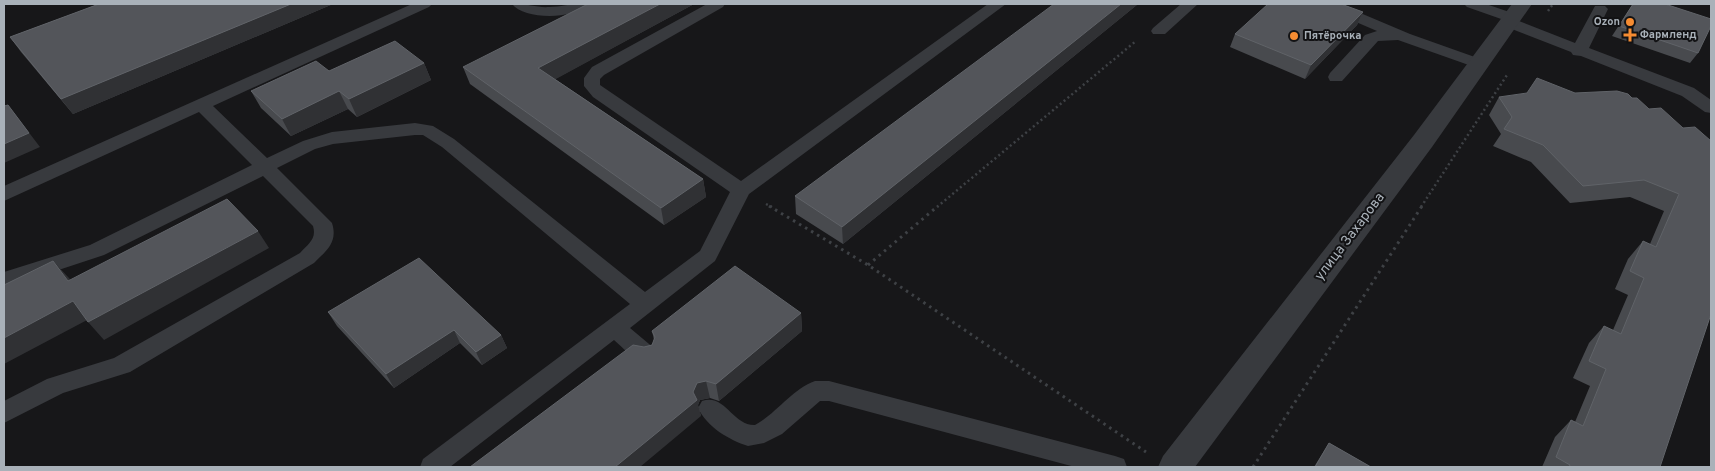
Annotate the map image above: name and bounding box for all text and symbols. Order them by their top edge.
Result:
place label: Ozon [1594,15,1620,29]
marker: Ozon [1624,16,1636,28]
place label: Фармленд [1640,28,1697,42]
place label: Пятёрочка [1304,29,1362,43]
marker: Фармленд [1624,29,1636,41]
marker: Пятёрочка [1288,30,1300,42]
street label: улица Захарова [1311,190,1389,284]

